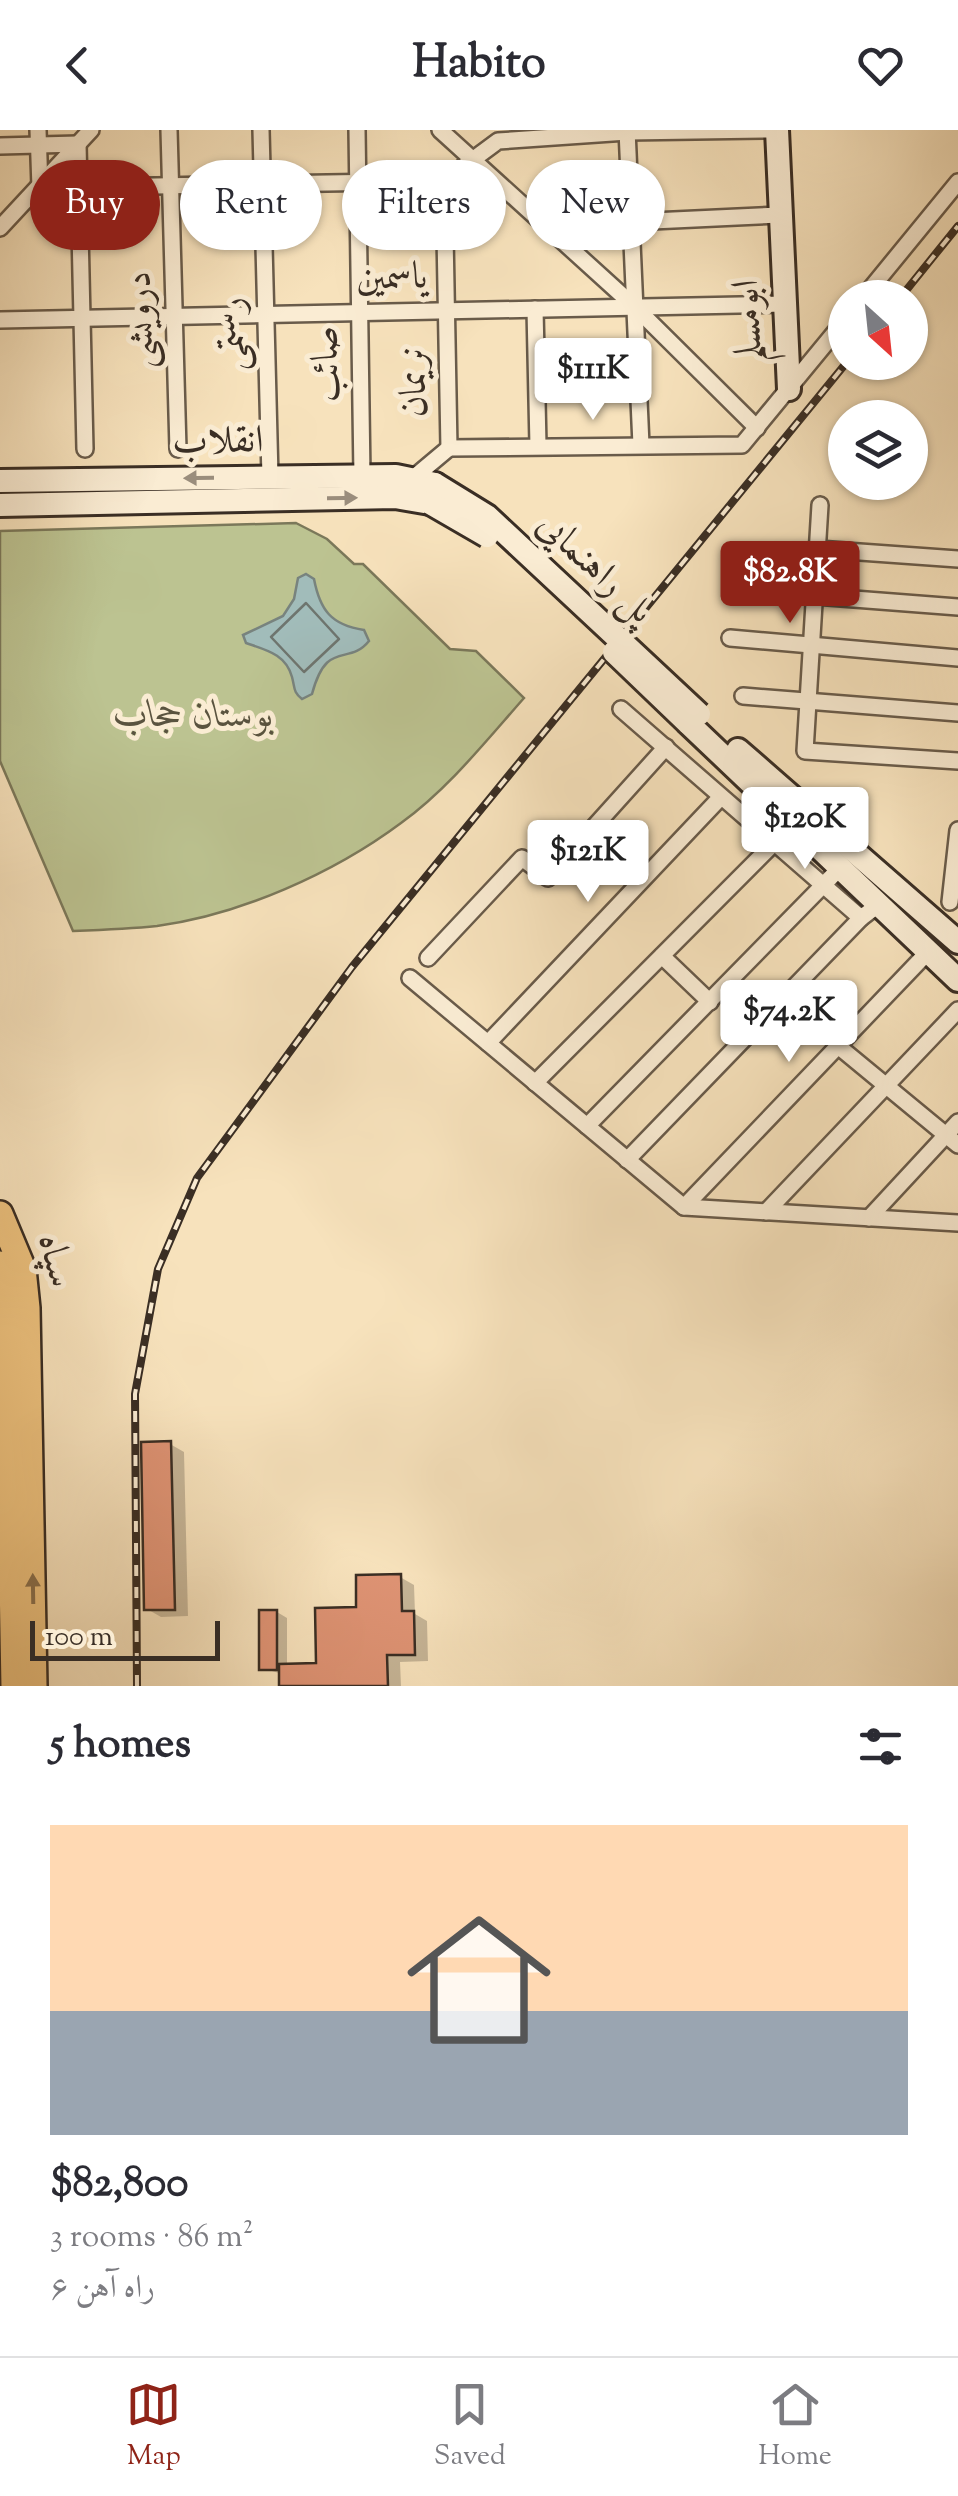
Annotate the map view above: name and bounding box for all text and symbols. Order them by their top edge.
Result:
text: Habito [412,33,546,98]
icon: back [50,38,105,93]
icon: heart [853,38,908,93]
chip: Buy [30,160,160,250]
chip: Rent [180,160,322,250]
chip: Filters [342,160,506,250]
chip: New [526,160,665,250]
street label: یاسمین [356,251,430,307]
street label: درویشی [113,270,171,370]
street label: ابومسلم [721,278,786,364]
north arrow [828,280,928,380]
map controls [828,280,928,500]
street label: رستمی [206,297,262,371]
street label: صائب [300,326,356,402]
pin: $111K [523,338,663,423]
street label: نریمان [388,346,444,418]
text: $111K [557,347,629,393]
button: layers [828,400,928,500]
street label: انقلاب [172,415,264,471]
one-way arrow [182,471,214,487]
one-way arrow [327,490,359,506]
street label: پل راهنمایی [523,500,666,639]
pin: $82.8K [709,541,871,626]
text: $82.8K [743,550,837,596]
park label: بوستان حجاب [114,690,274,744]
pin: $120K [735,787,875,872]
text: $120K [763,796,847,842]
pin: $121K [518,820,658,905]
text: $121K [550,829,626,875]
pin: $74.2K [708,980,870,1065]
text: $74.2K [742,989,836,1035]
street label: سپاه [22,1229,86,1293]
one-way arrow [24,1572,40,1604]
scale bar [30,1616,220,1660]
text: 100 m [45,1618,113,1658]
text: 5 homes [50,1716,191,1776]
icon: filters [853,1719,908,1774]
icon: home [389,1890,569,2070]
text: $82,800 [50,2155,189,2215]
text: 3 rooms · 86 m² [50,2215,253,2261]
text: راه آهن ۶ [50,2266,155,2312]
tab: Map [126,2377,181,2477]
tab: Saved [434,2377,506,2477]
tab: Home [758,2377,832,2477]

